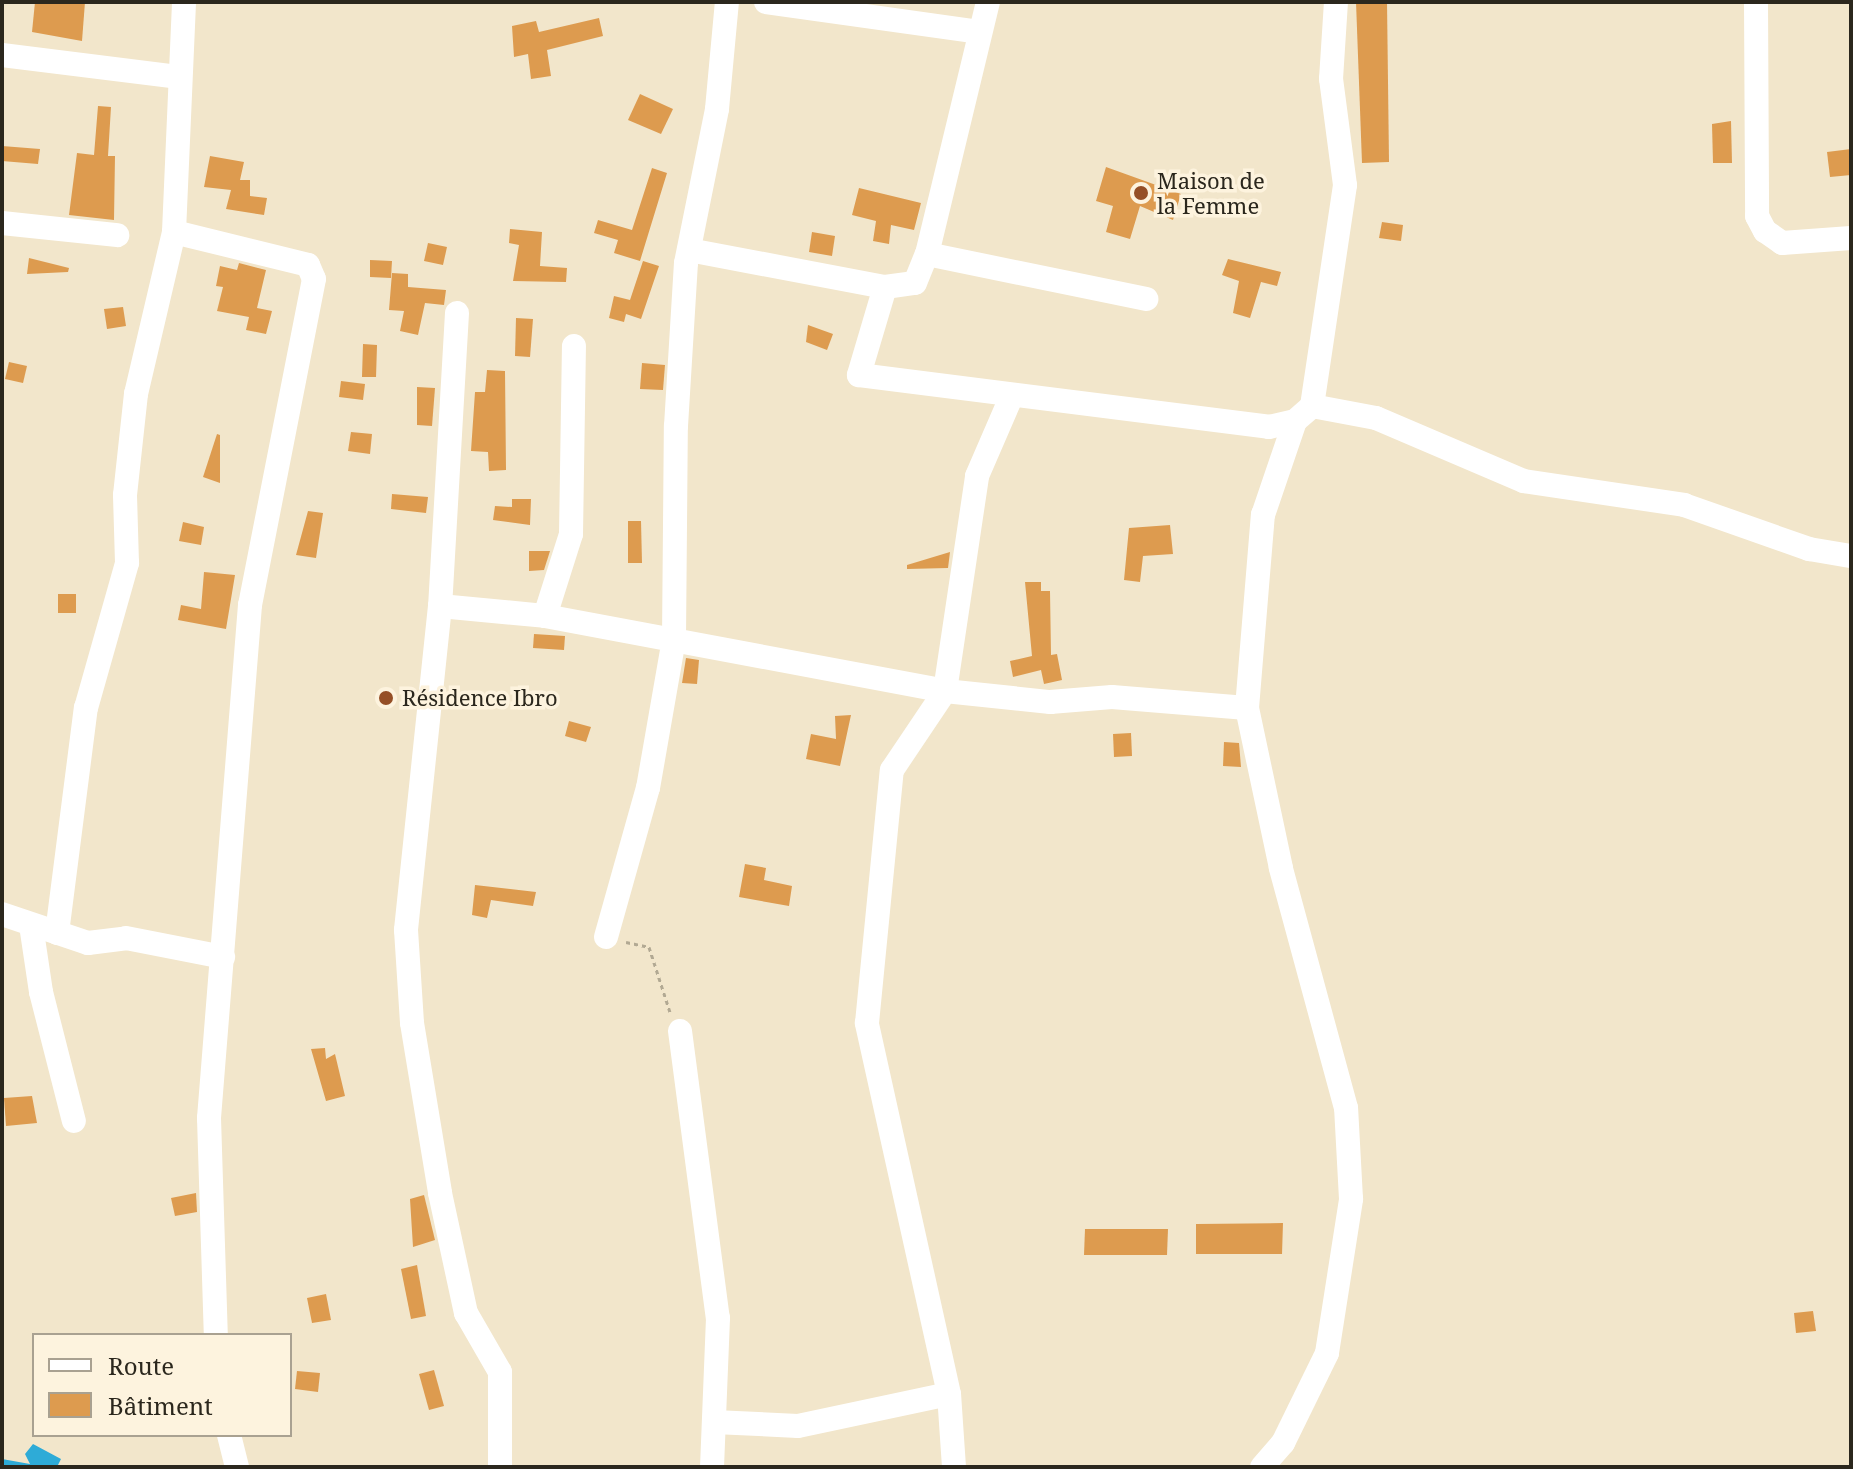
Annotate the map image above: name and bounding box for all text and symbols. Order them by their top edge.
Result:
place label: Maison de la Femme [1157,167,1265,218]
marker: Maison de la Femme [1132,184,1150,202]
place label: Résidence Ibro [402,685,558,711]
marker: Résidence Ibro [377,689,395,707]
legend [32,1333,292,1437]
text: Route [108,1349,174,1382]
text: Bâtiment [108,1389,213,1422]

